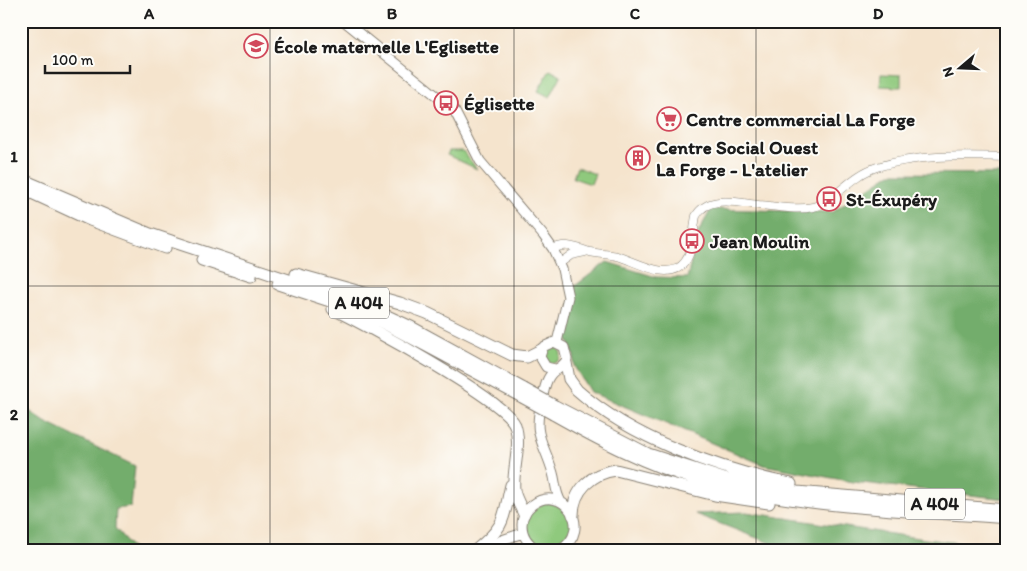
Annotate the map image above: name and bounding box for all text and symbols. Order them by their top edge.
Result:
text: A [143,4,155,23]
text: B [387,4,398,23]
text: C [630,4,641,23]
text: D [873,4,884,23]
school or university icon: École maternelle L'Eglisette [243,33,269,59]
place label: École maternelle L'Eglisette [274,35,499,58]
scale bar [45,42,130,74]
north arrow [934,42,984,92]
text: 100 m [52,51,94,69]
text: N [939,65,958,79]
bus stop icon: Églisette [433,90,459,116]
place label: Églisette [464,92,535,115]
supermarket icon: Centre commercial La Forge [656,106,682,132]
place label: Centre commercial La Forge [686,108,915,131]
place label: Centre Social Ouest La Forge - L'atelier [656,136,818,181]
building icon: Centre Social Ouest La Forge - L'atelier [625,145,651,171]
text: 1 [10,147,18,166]
bus stop icon: St-Éxupéry [816,186,842,212]
place label: St-Éxupéry [846,188,937,211]
bus stop icon: Jean Moulin [679,228,705,254]
place label: Jean Moulin [709,230,809,253]
road number: A 404 [329,288,389,318]
text: 2 [10,405,19,424]
road number: A 404 [905,488,965,520]

